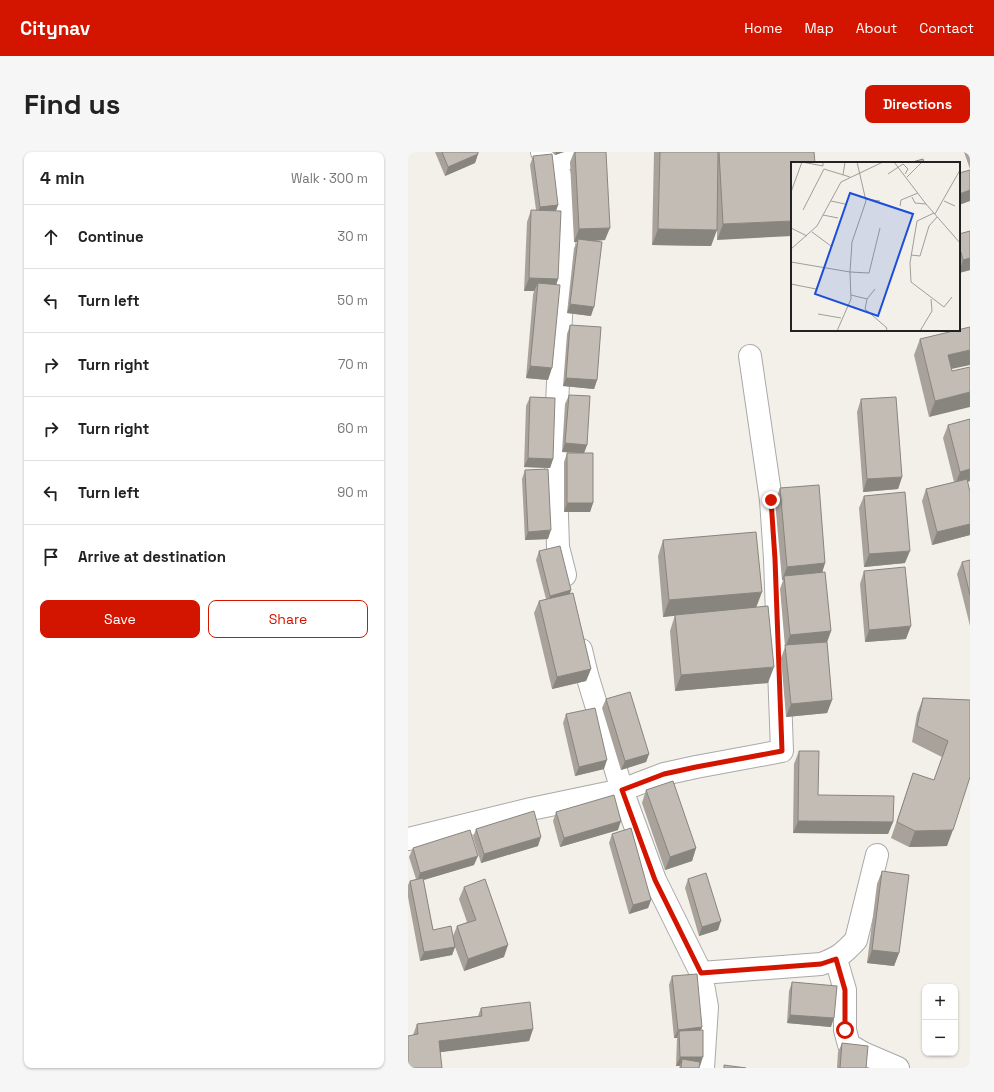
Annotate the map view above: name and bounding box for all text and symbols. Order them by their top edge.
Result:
text: Citynav [20,16,90,41]
text: Home [744,19,782,37]
text: Map [804,19,834,37]
text: About [856,19,897,37]
text: Contact [919,19,974,37]
button: Directions [865,85,970,123]
text: Find us [24,86,121,122]
inset map [791,162,960,331]
text: 4 min [40,167,85,189]
text: Walk · 300 m [291,170,368,187]
icon: ahead [40,226,62,248]
text: Continue [78,227,144,246]
text: 30 m [337,228,368,245]
icon: left [40,290,62,312]
text: Turn left [78,291,140,310]
text: 50 m [337,292,368,309]
icon: right [40,354,62,376]
text: Turn right [78,355,149,374]
text: 70 m [338,356,368,373]
icon: right [40,418,62,440]
text: Turn right [78,419,149,438]
text: 60 m [337,420,368,437]
icon: left [40,482,62,504]
text: Turn left [78,483,140,502]
text: 90 m [337,484,368,501]
route end [762,491,780,509]
icon: arrive [40,546,62,568]
text: Arrive at destination [78,547,226,566]
button: Save [40,600,200,638]
button: Share [208,600,368,638]
map controls [922,984,958,1056]
button: + [922,984,958,1020]
button: − [922,1020,958,1056]
route start [836,1021,854,1039]

